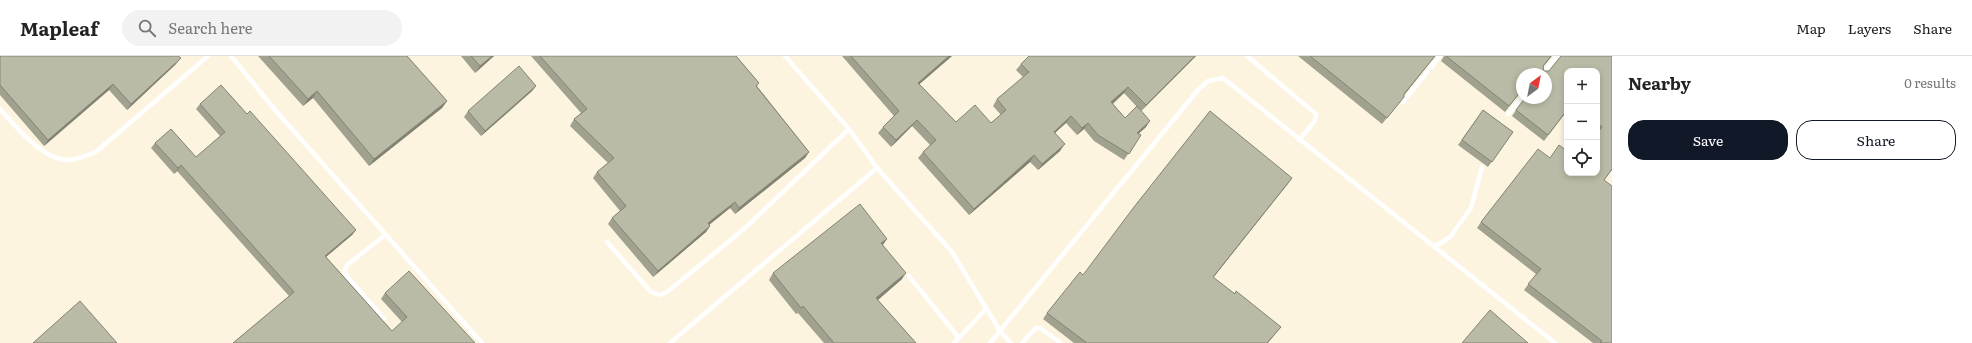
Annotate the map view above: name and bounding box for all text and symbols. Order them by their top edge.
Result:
search box [122,10,402,46]
text: Mapleaf [20,14,98,42]
text: Search here [168,16,253,39]
icon: search [136,17,158,39]
text: Map [1796,18,1826,38]
text: Layers [1848,18,1891,38]
text: Share [1913,18,1952,38]
north arrow [1516,68,1552,104]
map controls [1564,68,1600,176]
button: + [1564,68,1600,104]
text: Nearby [1628,70,1691,95]
text: 0 results [1904,73,1956,92]
button: − [1564,104,1600,140]
button: Save [1628,120,1788,160]
button: Share [1796,120,1956,160]
button: locate [1564,140,1600,176]

